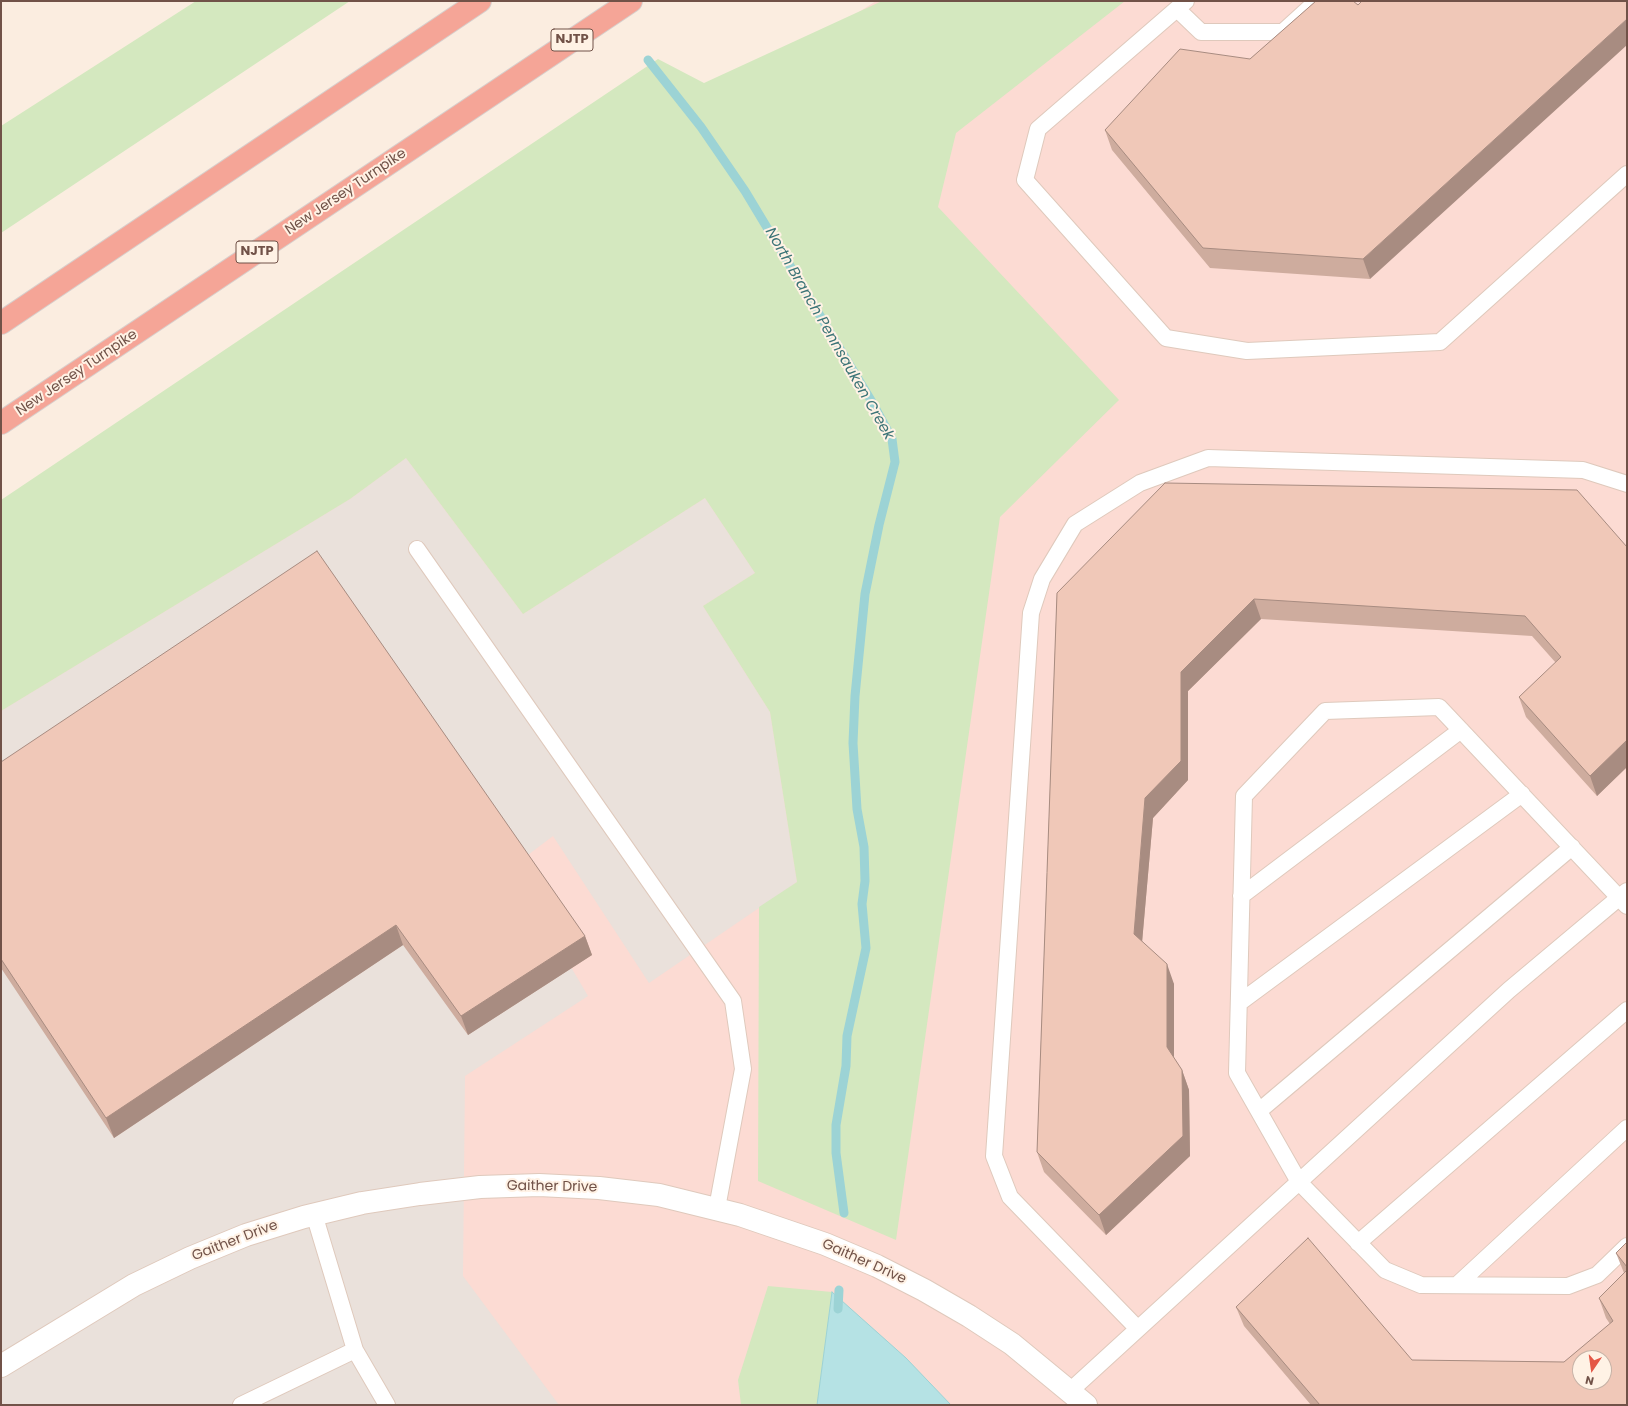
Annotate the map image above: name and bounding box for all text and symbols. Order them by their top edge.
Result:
road number: NJTP [551,29,593,51]
street label: New Jersey Turnpike [282,145,410,239]
water label: North Branch Pennsauken Creek [761,225,897,443]
road number: NJTP [236,241,278,263]
street label: New Jersey Turnpike [13,326,141,420]
street label: Gaither Drive [507,1178,597,1196]
street label: Gaither Drive [190,1217,280,1265]
street label: Gaither Drive [819,1236,909,1288]
north arrow [1572,1350,1612,1390]
text: N [1584,1372,1595,1389]

